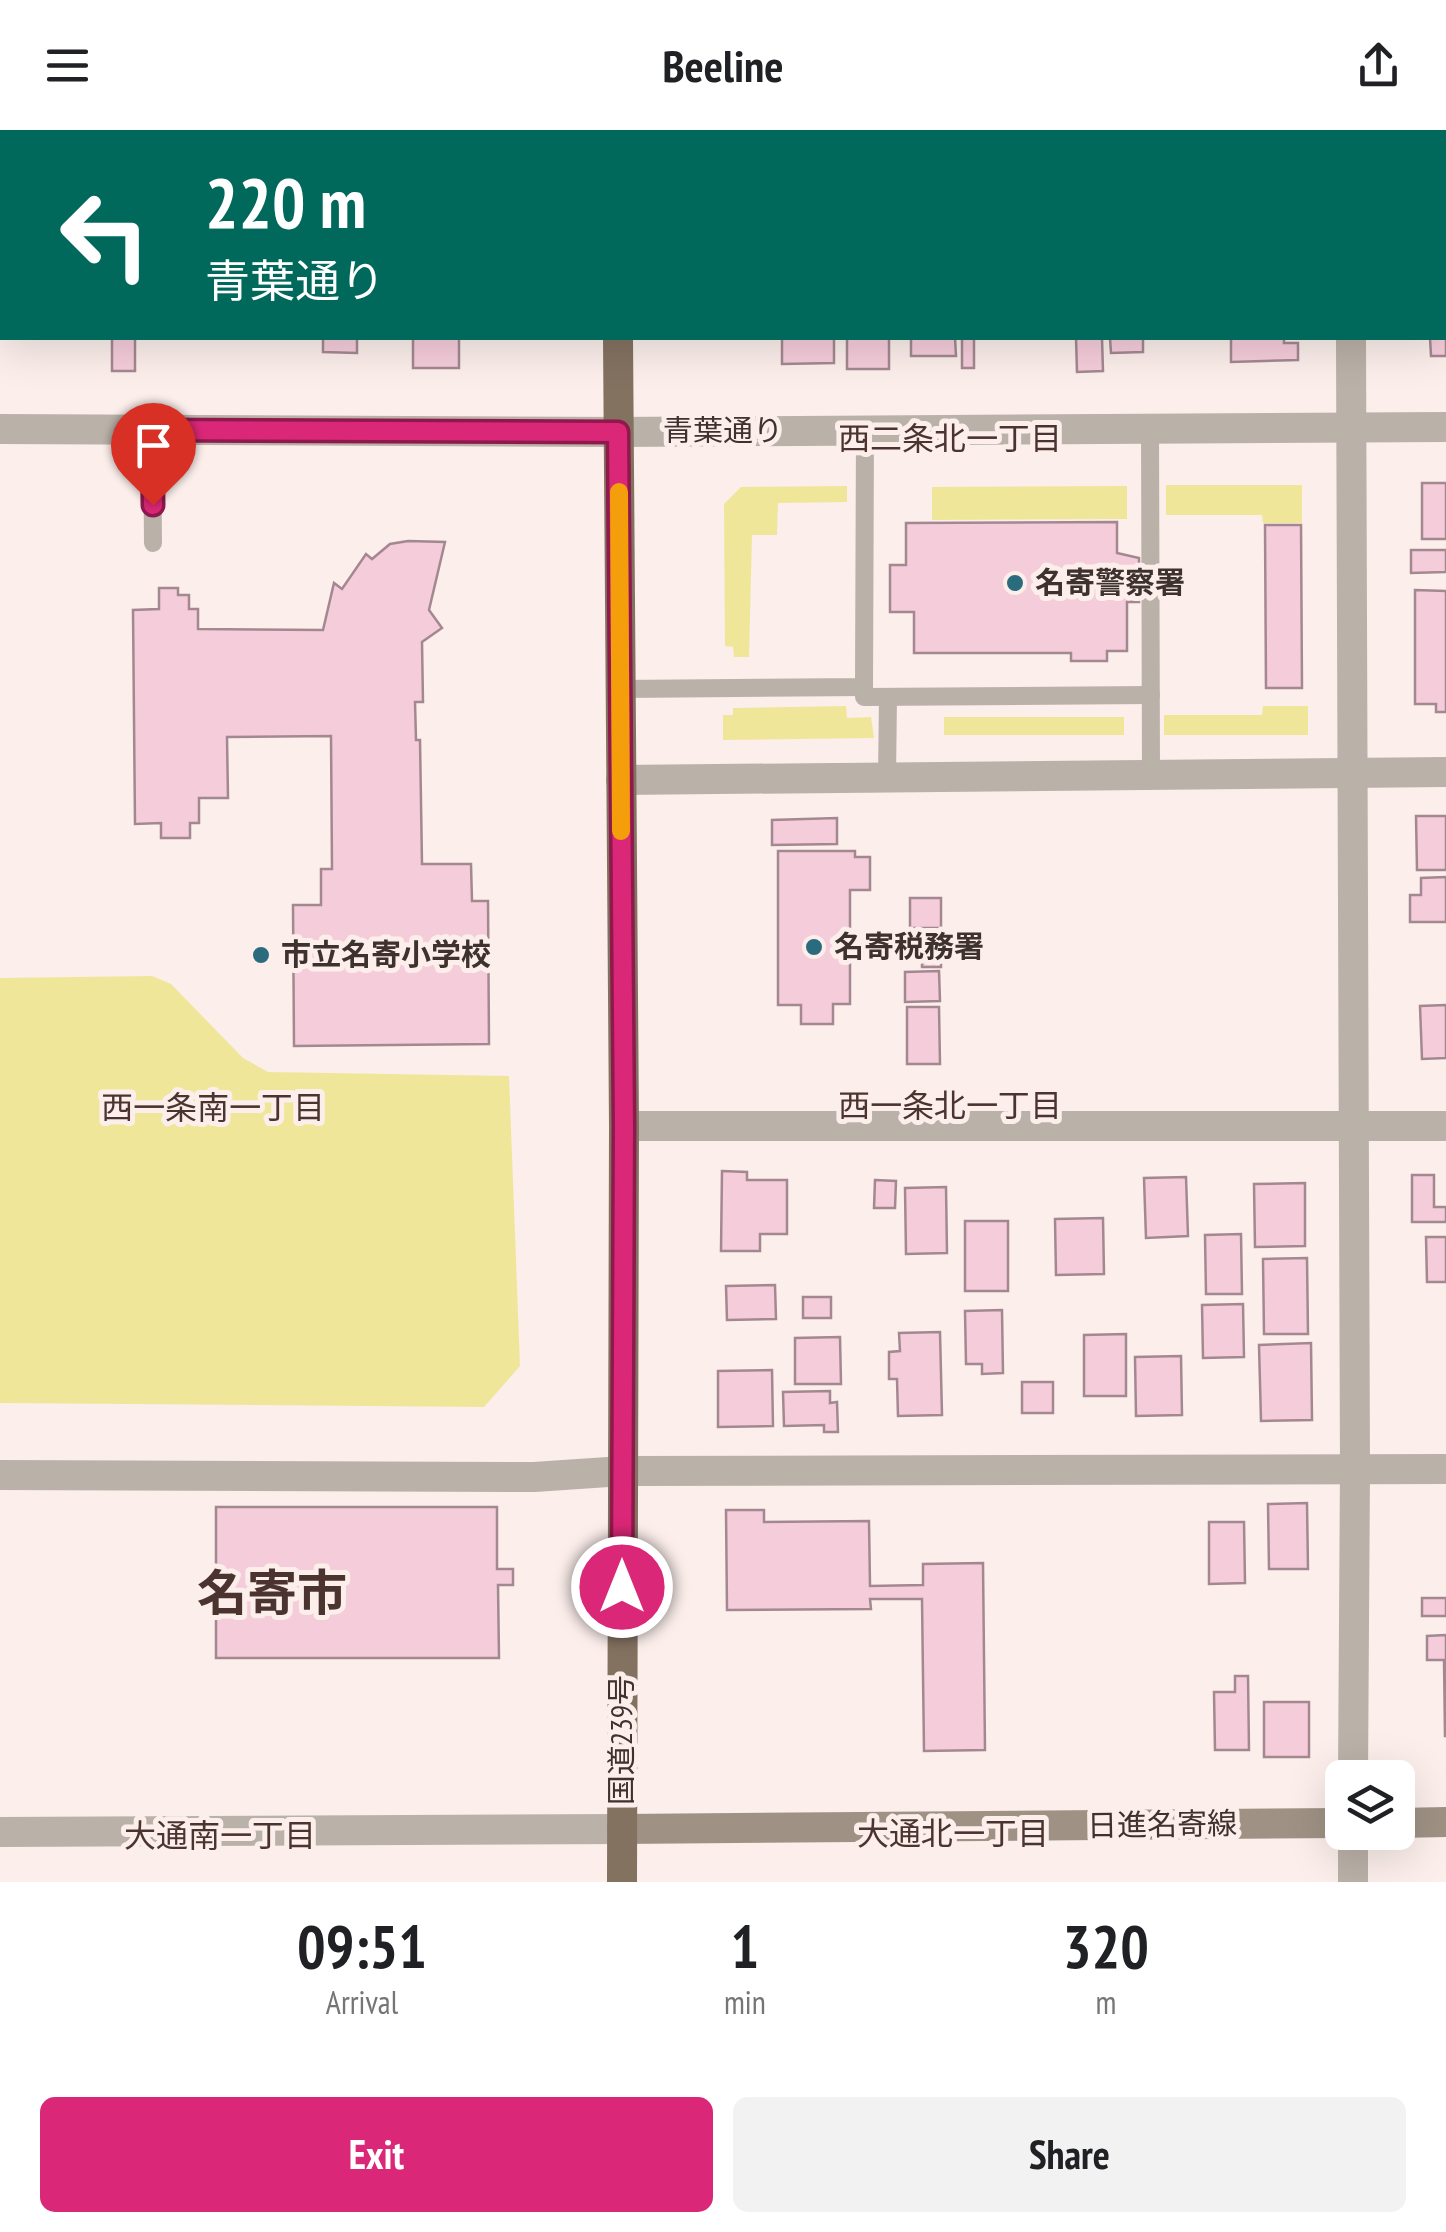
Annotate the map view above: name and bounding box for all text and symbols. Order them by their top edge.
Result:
text: Beeline [662,36,784,94]
icon: menu [40,38,95,93]
icon: share [1351,38,1406,93]
text: 220 m [205,157,366,247]
icon: left [40,170,170,300]
text: 青葉通り [205,251,385,309]
pin [111,403,196,506]
street label: 青葉通り [663,410,783,449]
district label: 西二条北一丁目 [838,417,1062,459]
icon: arrive [126,418,181,473]
place label: 名寄警察署 [1035,562,1185,601]
marker: 名寄警察署 [1004,572,1026,594]
place label: 名寄税務署 [834,926,984,965]
place label: 市立名寄小学校 [281,934,491,973]
marker: 名寄税務署 [803,936,825,958]
marker: 市立名寄小学校 [250,944,272,966]
district label: 西一条北一丁目 [838,1084,1062,1126]
district label: 西一条南一丁目 [101,1086,325,1128]
position arrow [570,1535,674,1639]
district label: 名寄市 [197,1560,347,1625]
street label: 国道239号 [601,1675,640,1805]
map controls [1325,1760,1415,1850]
button: layers [1325,1760,1415,1850]
street label: 日進名寄線 [1087,1803,1237,1844]
district label: 大通北一丁目 [857,1812,1049,1854]
district label: 大通南一丁目 [124,1814,316,1856]
text: 09:51 [297,1907,427,1985]
text: 1 [731,1907,759,1985]
text: 320 [1063,1907,1149,1985]
text: Arrival [326,1981,398,2023]
text: min [724,1981,766,2023]
text: m [1095,1981,1116,2023]
button: Exit [40,2097,713,2212]
button: Share [733,2097,1406,2212]

